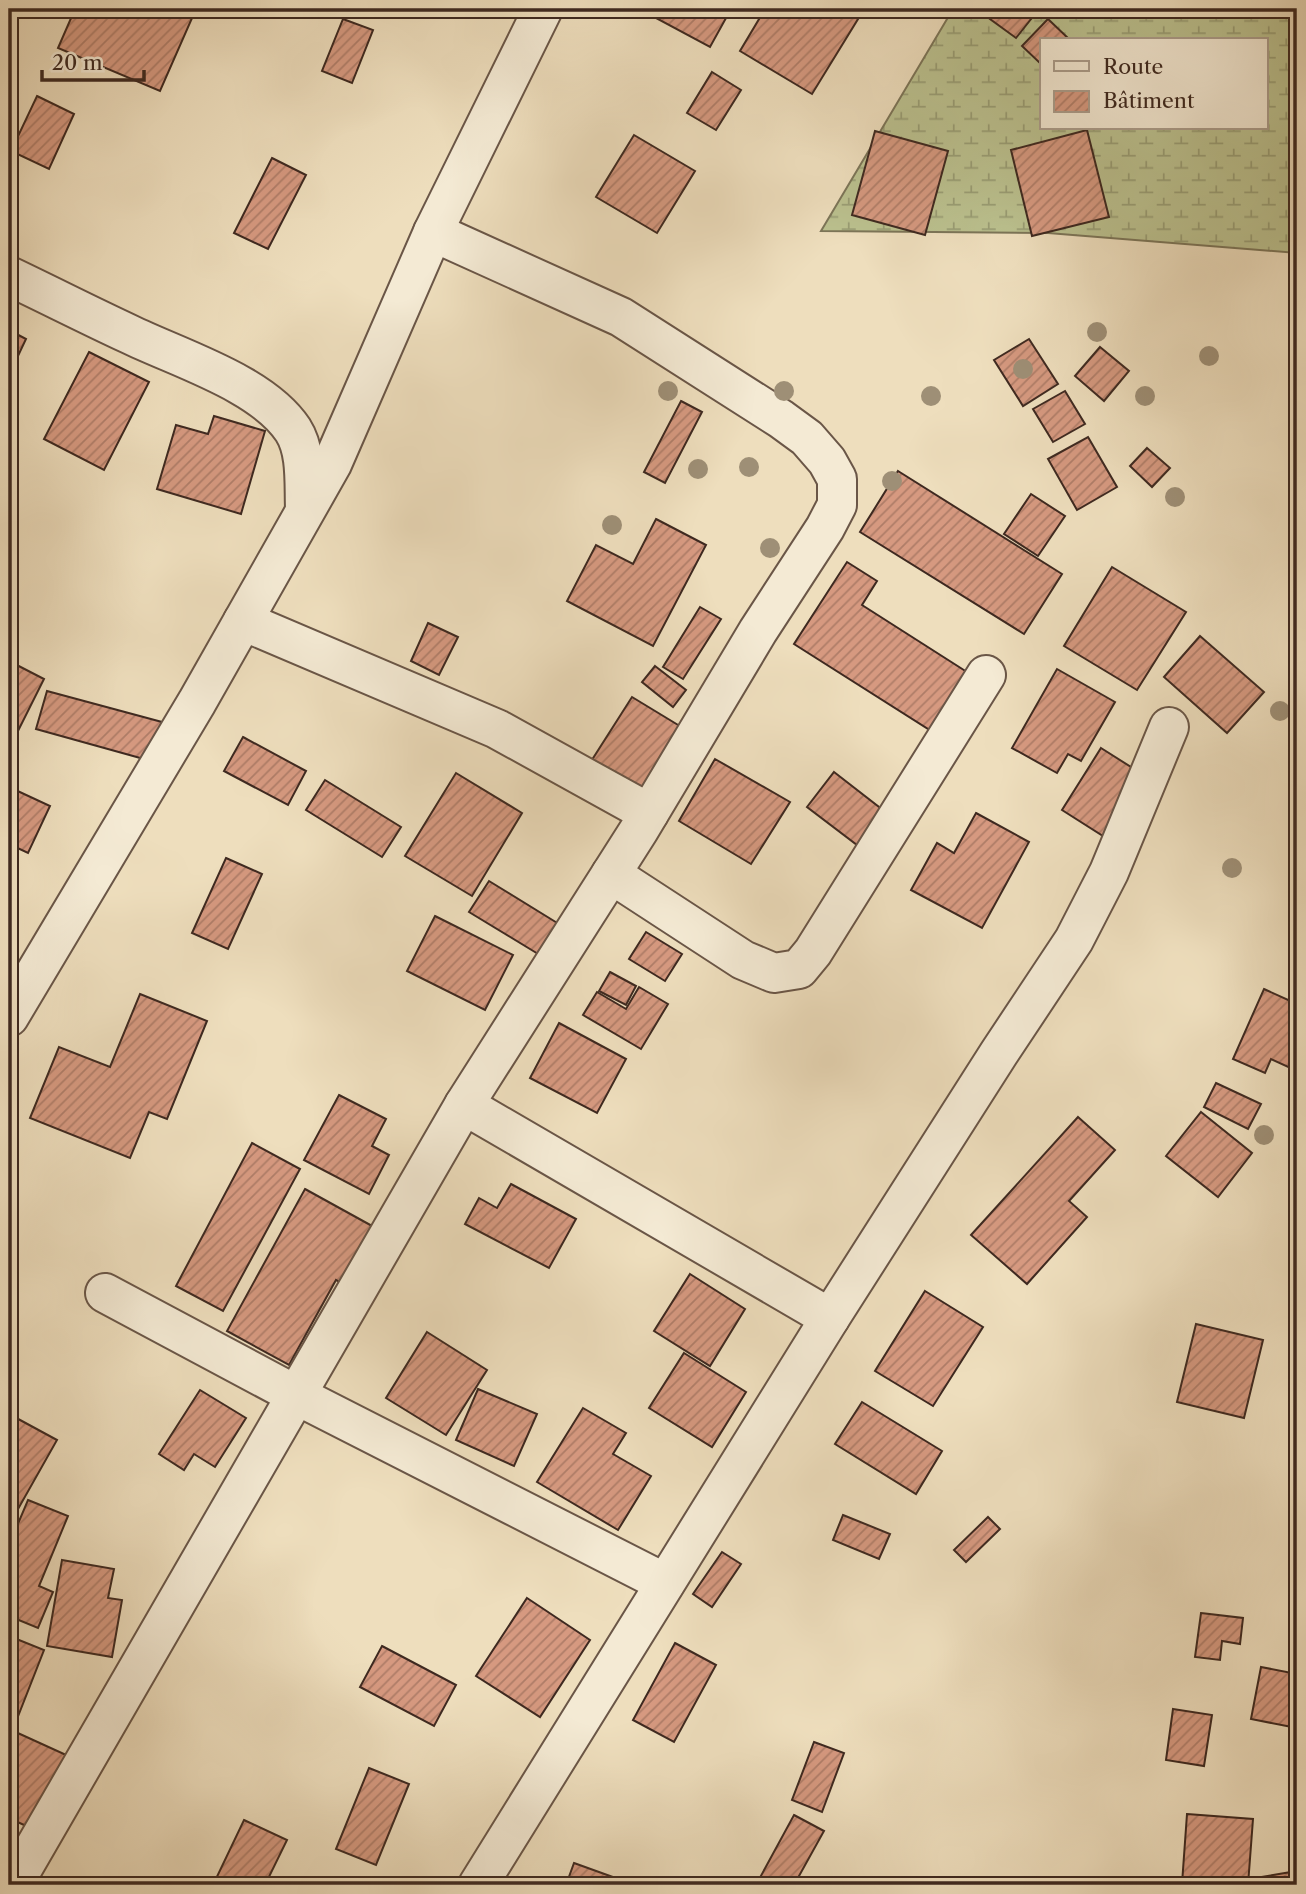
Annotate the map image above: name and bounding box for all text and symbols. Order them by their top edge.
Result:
scale bar [42,38,144,82]
legend [1040,38,1268,130]
text: 20 m [52,50,103,75]
text: Route [1103,54,1163,79]
text: Bâtiment [1103,88,1195,113]

